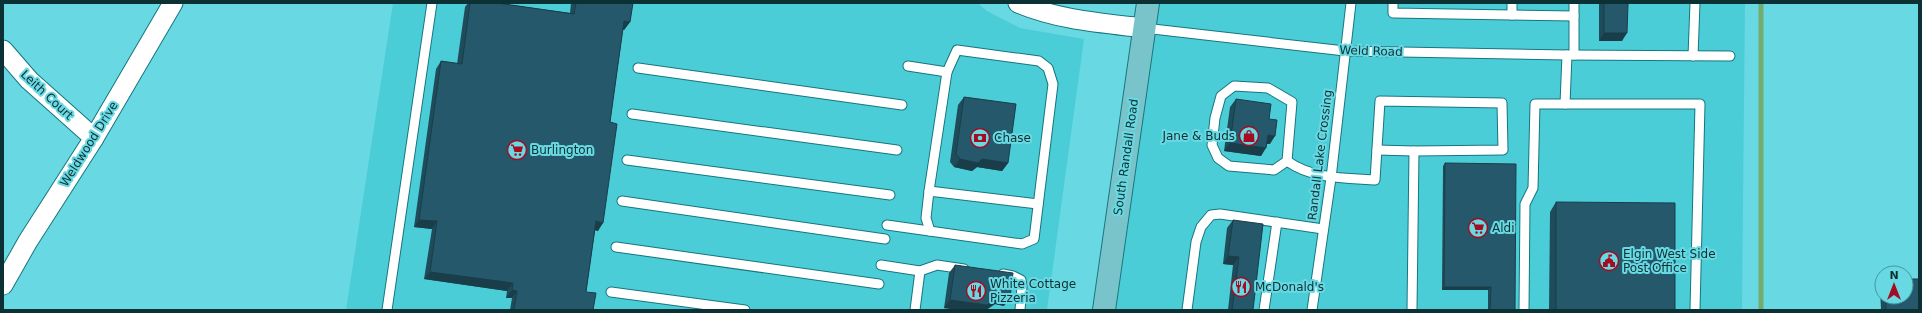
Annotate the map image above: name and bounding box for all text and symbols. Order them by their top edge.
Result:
street label: Weld Road [1339,43,1403,59]
street label: Leith Court [18,67,76,123]
street label: Randall Lake Crossing [1305,89,1335,221]
street label: South Randall Road [1111,98,1141,216]
street label: Weldwood Drive [57,99,121,189]
shop icon: Jane & Buds [1238,125,1260,147]
bank icon: Chase [969,127,991,149]
place label: Jane & Buds [1161,129,1235,143]
place label: Chase [994,131,1031,145]
supermarket icon: Burlington [506,139,528,161]
place label: Burlington [531,143,593,157]
supermarket icon: Aldi [1467,217,1489,239]
place label: Aldi [1492,221,1515,235]
place label: Elgin West Side Post Office [1623,247,1716,275]
public building icon: Elgin West Side Post Office [1598,250,1620,272]
north arrow [1874,265,1914,305]
text: N [1889,269,1899,282]
restaurant icon: McDonald's [1230,276,1252,298]
place label: White Cottage Pizzeria [990,277,1076,305]
restaurant icon: White Cottage Pizzeria [965,280,987,302]
place label: McDonald's [1255,280,1324,294]

